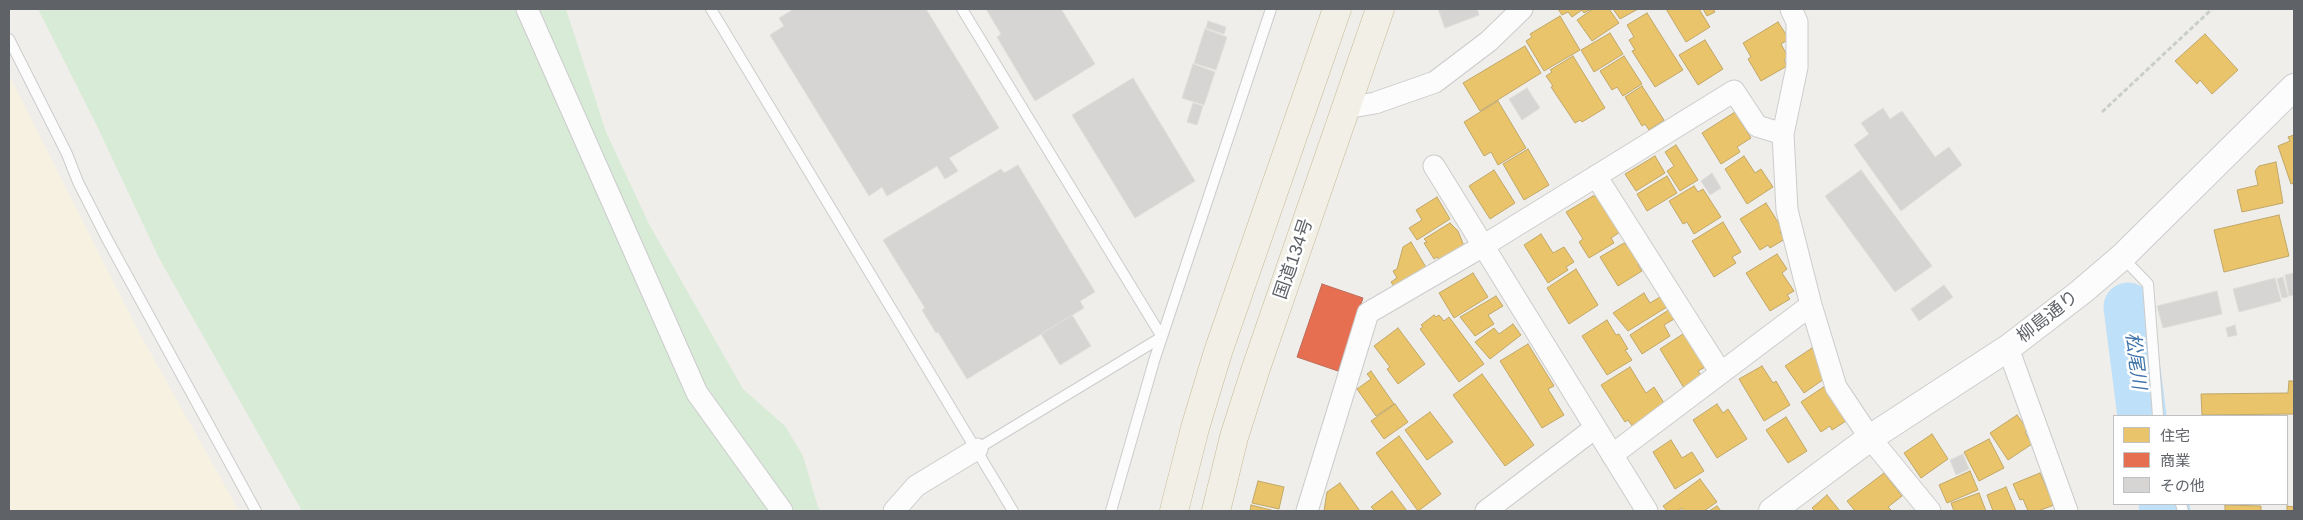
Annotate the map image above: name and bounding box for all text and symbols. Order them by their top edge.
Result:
street label: 国道134号 [1270,216,1318,302]
street label: 柳島通り [2013,286,2083,348]
water label: 松尾川 [2120,331,2150,391]
legend [2113,415,2288,505]
text: 住宅 [2160,427,2190,444]
text: 商業 [2160,452,2190,469]
text: その他 [2160,477,2205,494]

